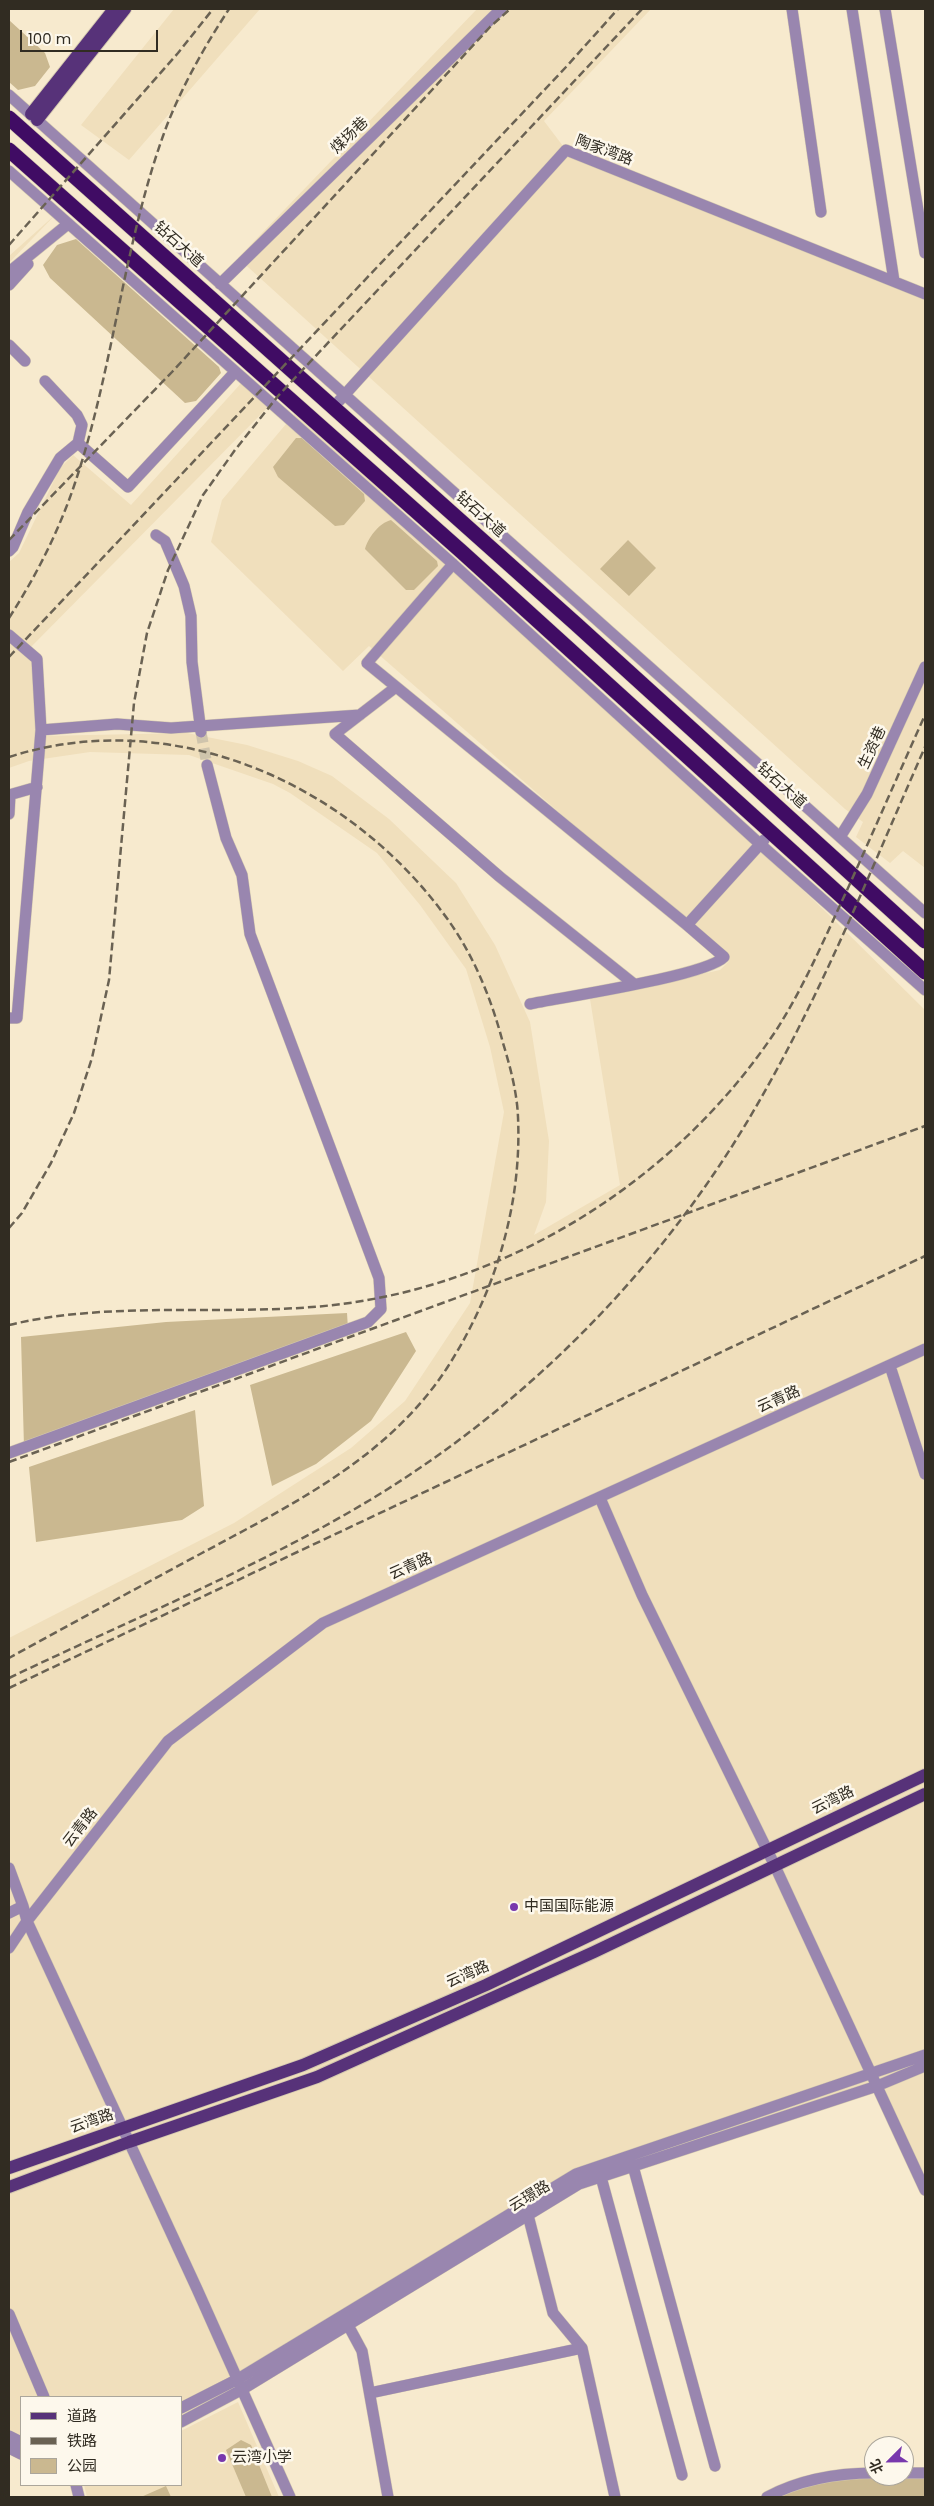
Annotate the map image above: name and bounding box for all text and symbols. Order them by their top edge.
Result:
scale bar [22,20,160,52]
text: 100 m [28,28,71,49]
street label: 煤场巷 [328,114,372,158]
street label: 陶家湾路 [573,132,635,170]
street label: 钻石大道 [150,218,206,272]
street label: 钻石大道 [452,488,508,542]
street label: 生资巷 [855,724,891,772]
street label: 钻石大道 [753,759,809,813]
street label: 云青路 [755,1383,803,1417]
street label: 云青路 [387,1550,435,1584]
street label: 云湾路 [809,1783,857,1819]
street label: 云青路 [60,1805,102,1851]
place label: 中国国际能源 [524,1898,614,1916]
marker: 中国国际能源 [508,1901,520,1913]
street label: 云湾路 [444,1958,492,1992]
street label: 云湾路 [68,2106,116,2138]
street label: 云璟路 [506,2178,554,2216]
legend [20,2396,182,2486]
text: 道路 [67,2405,97,2426]
text: 铁路 [67,2430,97,2451]
north arrow [864,2436,914,2486]
place label: 云湾小学 [232,2449,292,2467]
marker: 云湾小学 [216,2452,228,2464]
text: 公园 [67,2455,97,2476]
text: 北 [864,2456,888,2477]

